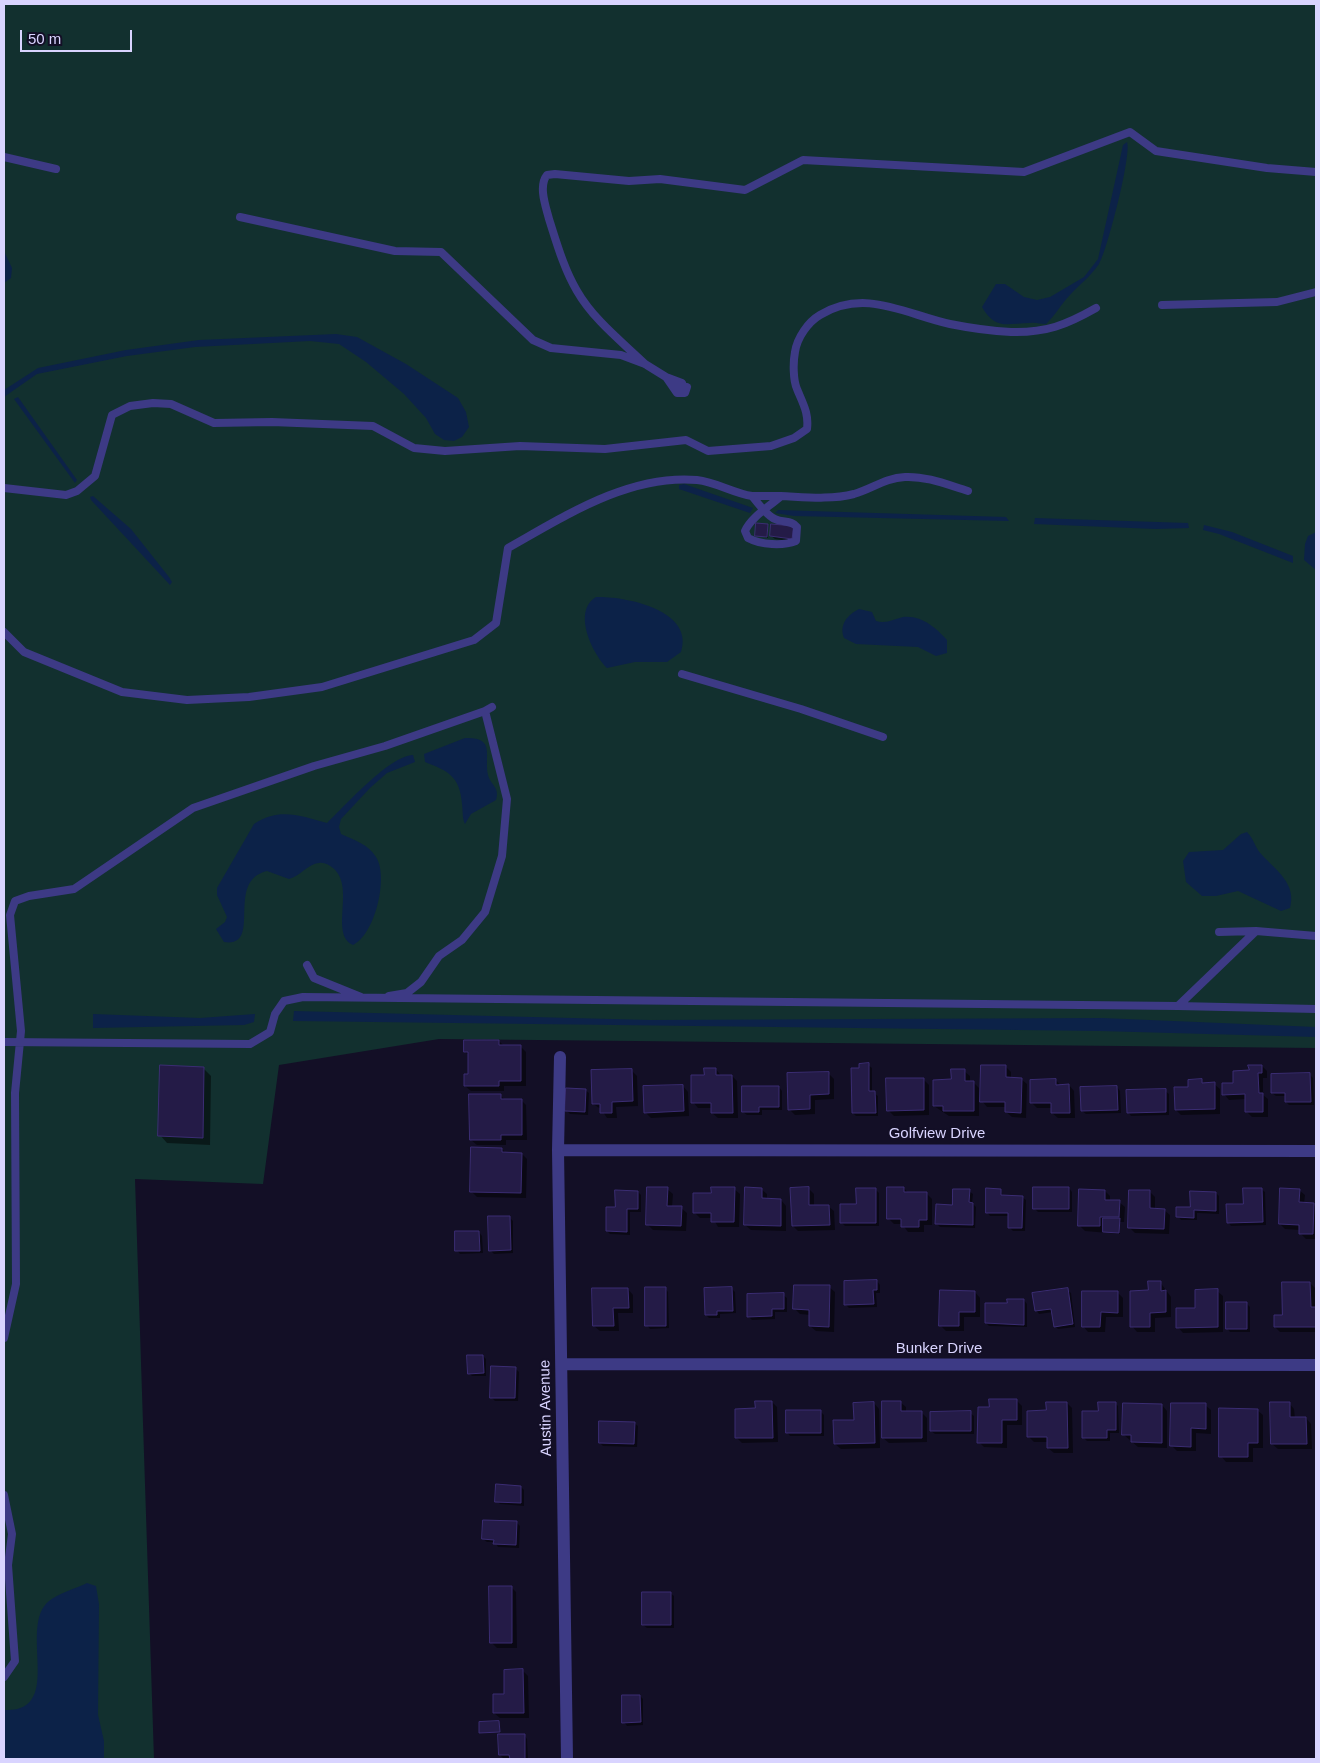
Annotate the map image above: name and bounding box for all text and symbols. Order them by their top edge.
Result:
scale bar [22,20,135,52]
text: 50 m [28,30,61,47]
street label: Golfview Drive [889,1125,985,1143]
street label: Bunker Drive [896,1340,982,1358]
street label: Austin Avenue [536,1360,556,1456]

